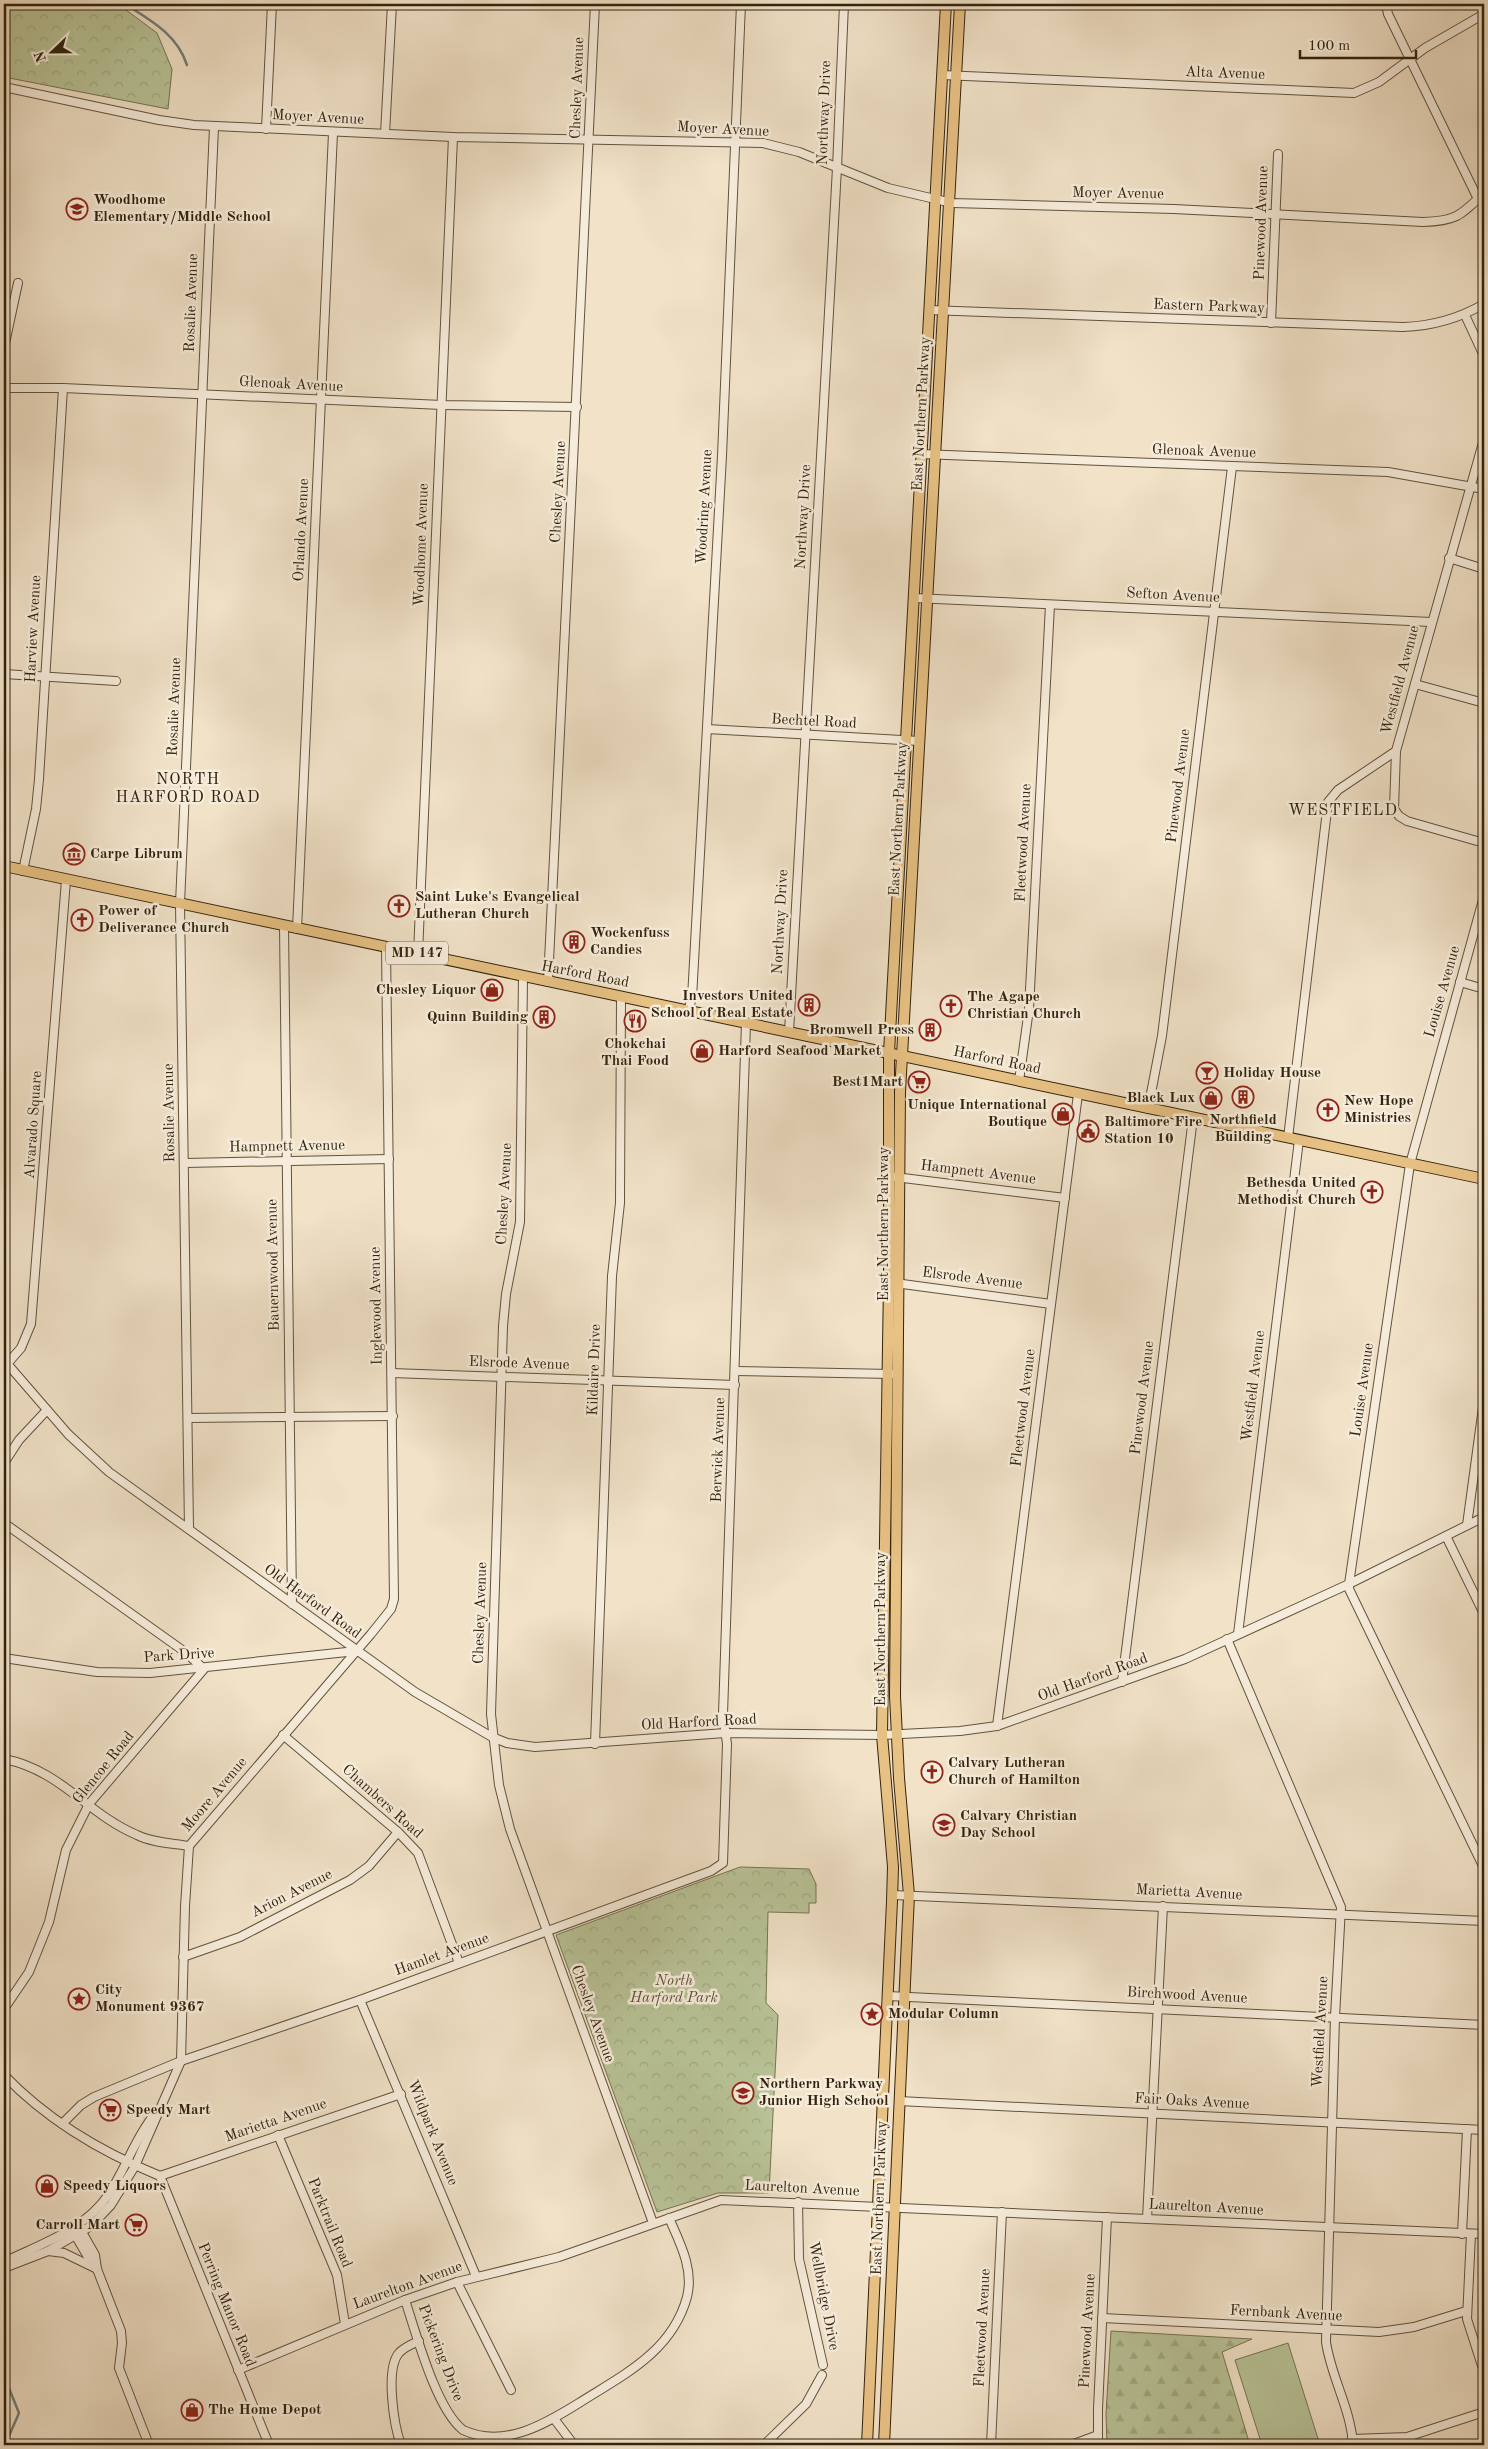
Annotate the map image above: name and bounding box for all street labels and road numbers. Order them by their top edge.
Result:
street label: Chesley Avenue [569,36,587,139]
street label: Northway Drive [816,60,834,166]
street label: Alta Avenue [1185,65,1265,83]
street label: Moyer Avenue [272,108,364,128]
street label: Moyer Avenue [677,120,769,140]
street label: Pinewood Avenue [1253,165,1272,281]
street label: Moyer Avenue [1072,186,1164,202]
street label: Rosalie Avenue [183,253,201,353]
street label: Eastern Parkway [1153,298,1265,316]
street label: East Northern Parkway [910,336,934,492]
street label: Glenoak Avenue [239,375,344,395]
street label: Chesley Avenue [549,440,569,544]
street label: Glenoak Avenue [1152,443,1256,461]
street label: Woodring Avenue [694,449,716,565]
street label: Northway Drive [794,464,814,570]
street label: Orlando Avenue [292,478,312,582]
street label: Woodhome Avenue [412,483,432,607]
street label: Harview Avenue [24,575,44,683]
street label: Sefton Avenue [1126,586,1220,606]
street label: Westfield Avenue [1379,624,1423,736]
street label: Rosalie Avenue [166,657,184,757]
street label: Bechtel Road [771,712,857,732]
street label: Pinewood Avenue [1165,728,1193,844]
street label: East Northern Parkway [887,741,911,897]
street label: Fleetwood Avenue [1013,783,1035,903]
street label: Northway Drive [771,869,791,975]
road number: MD 147 [386,941,448,964]
street label: Louise Avenue [1423,944,1463,1040]
street label: Harford Road [540,959,630,991]
street label: Harford Road [952,1044,1042,1078]
street label: Rosalie Avenue [162,1063,178,1163]
street label: Alvarado Square [23,1070,45,1180]
street label: Hampnett Avenue [229,1138,345,1156]
street label: Chesley Avenue [495,1142,515,1246]
street label: East Northern Parkway [877,1147,892,1301]
street label: Hampnett Avenue [919,1158,1037,1188]
street label: Bauernwood Avenue [265,1199,283,1331]
street label: Inglewood Avenue [368,1247,386,1365]
street label: Elsrode Avenue [921,1265,1023,1293]
street label: Kildaire Drive [586,1324,604,1416]
street label: Westfield Avenue [1240,1329,1268,1442]
street label: Pinewood Avenue [1129,1340,1157,1456]
street label: Louise Avenue [1349,1342,1377,1438]
street label: Fleetwood Avenue [1009,1348,1039,1468]
street label: Elsrode Avenue [468,1355,570,1373]
street label: Berwick Avenue [710,1397,728,1503]
street label: East Northern Parkway [874,1552,889,1706]
street label: Chesley Avenue [472,1561,490,1664]
street label: Old Harford Road [261,1562,363,1642]
street label: Park Drive [143,1646,215,1666]
street label: Old Harford Road [1036,1651,1150,1705]
street label: Old Harford Road [641,1712,757,1734]
street label: Glencoe Road [70,1729,138,1807]
street label: Moore Avenue [180,1755,250,1835]
street label: Chambers Road [339,1762,425,1842]
street label: Arion Avenue [249,1867,335,1921]
street label: Marietta Avenue [1135,1883,1243,1903]
street label: Hamlet Avenue [393,1931,491,1979]
street label: Chesley Avenue [567,1963,617,2065]
street label: Westfield Avenue [1311,1976,1331,2088]
street label: Birchwood Avenue [1126,1985,1248,2007]
street label: Wildpark Avenue [404,2078,460,2188]
street label: Fair Oaks Avenue [1134,2091,1250,2113]
street label: Marietta Avenue [223,2096,329,2145]
street label: East Northern Parkway [870,2120,890,2276]
street label: Parktrail Road [304,2176,354,2270]
street label: Laurelton Avenue [744,2178,860,2200]
street label: Laurelton Avenue [1148,2197,1264,2219]
street label: Wellbridge Drive [805,2240,841,2352]
street label: Perring Manor Road [194,2241,258,2369]
street label: Laurelton Avenue [351,2259,465,2313]
street label: Fleetwood Avenue [972,2268,994,2388]
street label: Pinewood Avenue [1078,2273,1098,2389]
street label: Pickering Drive [415,2303,465,2403]
street label: Fernbank Avenue [1229,2304,1343,2324]

